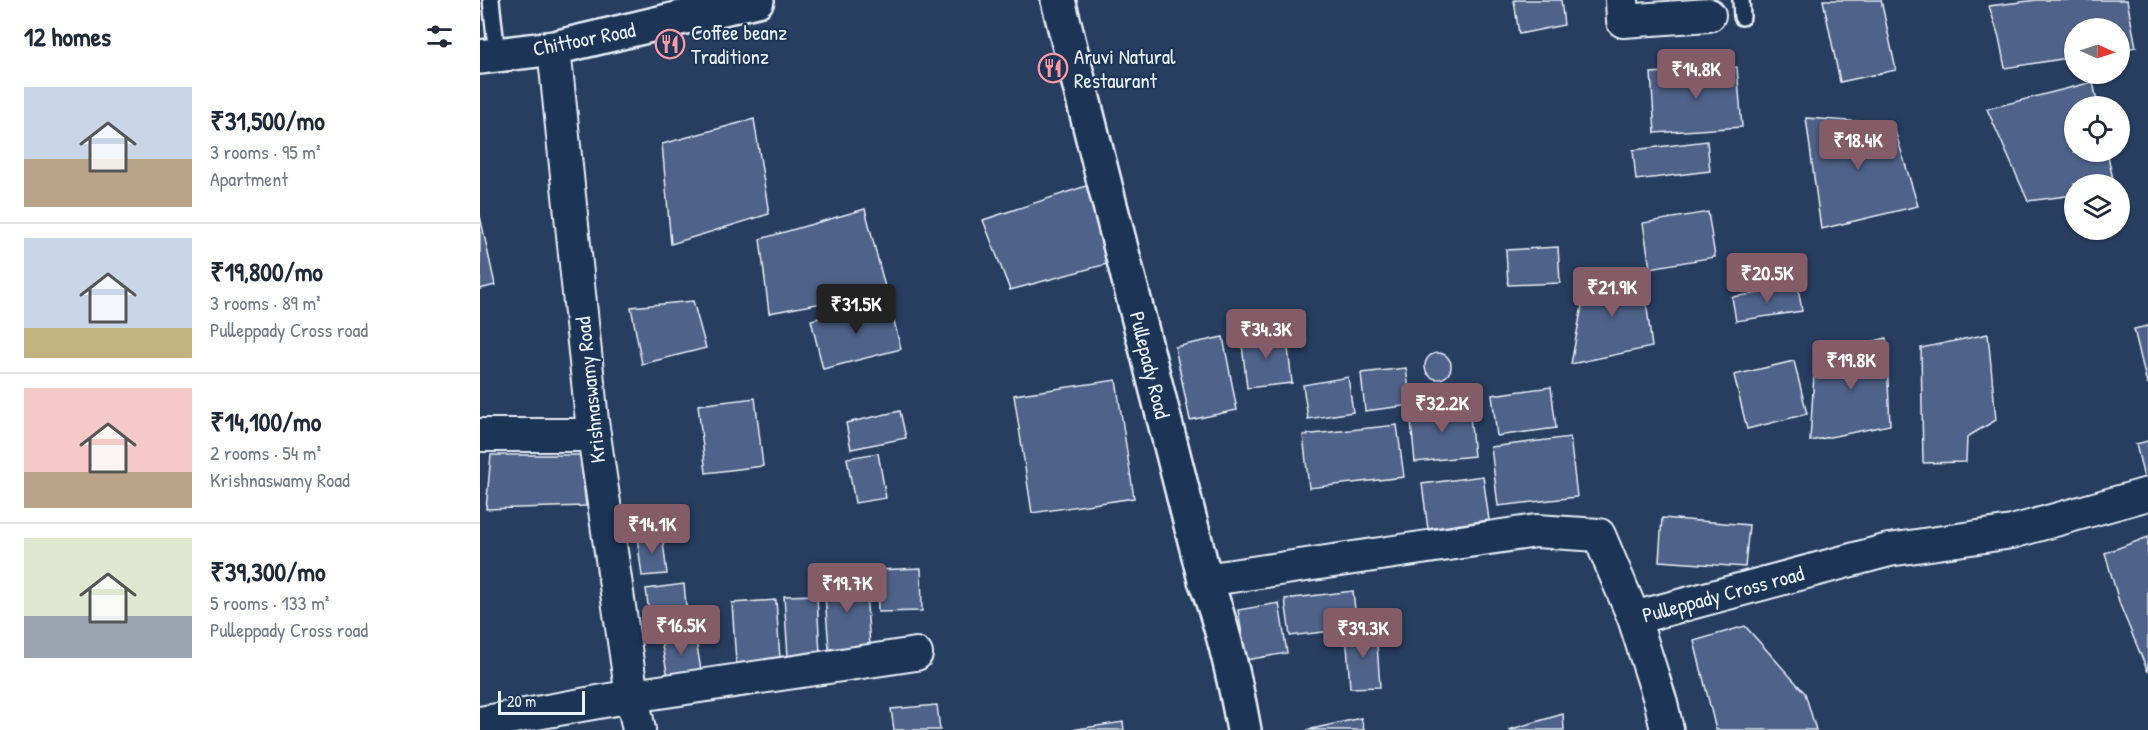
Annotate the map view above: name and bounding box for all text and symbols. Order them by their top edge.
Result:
street label: Chittoor Road [530,15,638,63]
place label: Coffee beanz Traditionz [691,18,787,71]
north arrow [2064,18,2130,84]
map controls [2064,18,2130,240]
text: 12 homes [24,19,111,54]
icon: filters [423,20,456,53]
restaurant icon: Coffee beanz Traditionz [654,28,686,60]
place label: Aruvi Natural Restaurant [1074,42,1176,95]
pin: ₹14.8K [1647,49,1745,100]
restaurant icon: Aruvi Natural Restaurant [1037,52,1069,84]
text: ₹14.8K [1671,55,1721,82]
button: locate [2064,96,2130,162]
text: ₹31,500/mo [210,103,325,138]
icon: home [72,111,144,183]
pin: ₹18.4K [1809,120,1907,171]
text: ₹18.4K [1833,126,1883,153]
text: 3 rooms · 95 m² [210,138,320,165]
text: Apartment [210,165,288,192]
button: layers [2064,174,2130,240]
pin: ₹20.5K [1718,253,1816,304]
text: ₹19,800/mo [210,254,323,289]
text: ₹20.5K [1741,259,1793,286]
icon: home [72,262,144,334]
pin: ₹21.9K [1563,267,1661,318]
text: ₹21.9K [1587,273,1637,300]
pin: ₹31.5K [807,284,905,335]
text: 3 rooms · 89 m² [210,289,321,316]
text: ₹31.5K [831,290,881,317]
street label: Pullepady Road [1123,308,1177,422]
pin: ₹34.3K [1217,309,1315,360]
street label: Krishnaswamy Road [568,315,612,465]
text: ₹34.3K [1240,315,1292,342]
text: Pulleppady Cross road [210,316,368,343]
pin: ₹19.8K [1802,340,1900,391]
text: ₹19.8K [1826,346,1876,373]
pin: ₹32.2K [1393,383,1491,434]
text: ₹32.2K [1415,389,1469,416]
text: ₹14,100/mo [210,404,321,439]
icon: home [72,412,144,484]
text: 2 rooms · 54 m² [210,439,321,466]
text: Krishnaswamy Road [210,466,350,493]
pin: ₹14.1K [603,504,701,555]
text: ₹14.1K [628,510,676,537]
text: ₹39,300/mo [210,554,325,589]
street label: Pulleppady Cross road [1639,559,1807,629]
icon: home [72,562,144,634]
pin: ₹19.7K [798,563,896,614]
text: ₹19.7K [822,569,872,596]
text: 5 rooms · 133 m² [210,589,329,616]
pin: ₹16.5K [632,605,730,656]
pin: ₹39.3K [1314,608,1412,659]
text: ₹16.5K [656,611,706,638]
text: ₹39.3K [1337,614,1389,641]
text: Pulleppady Cross road [210,616,368,643]
scale bar [498,688,585,716]
text: 20 m [507,690,536,712]

